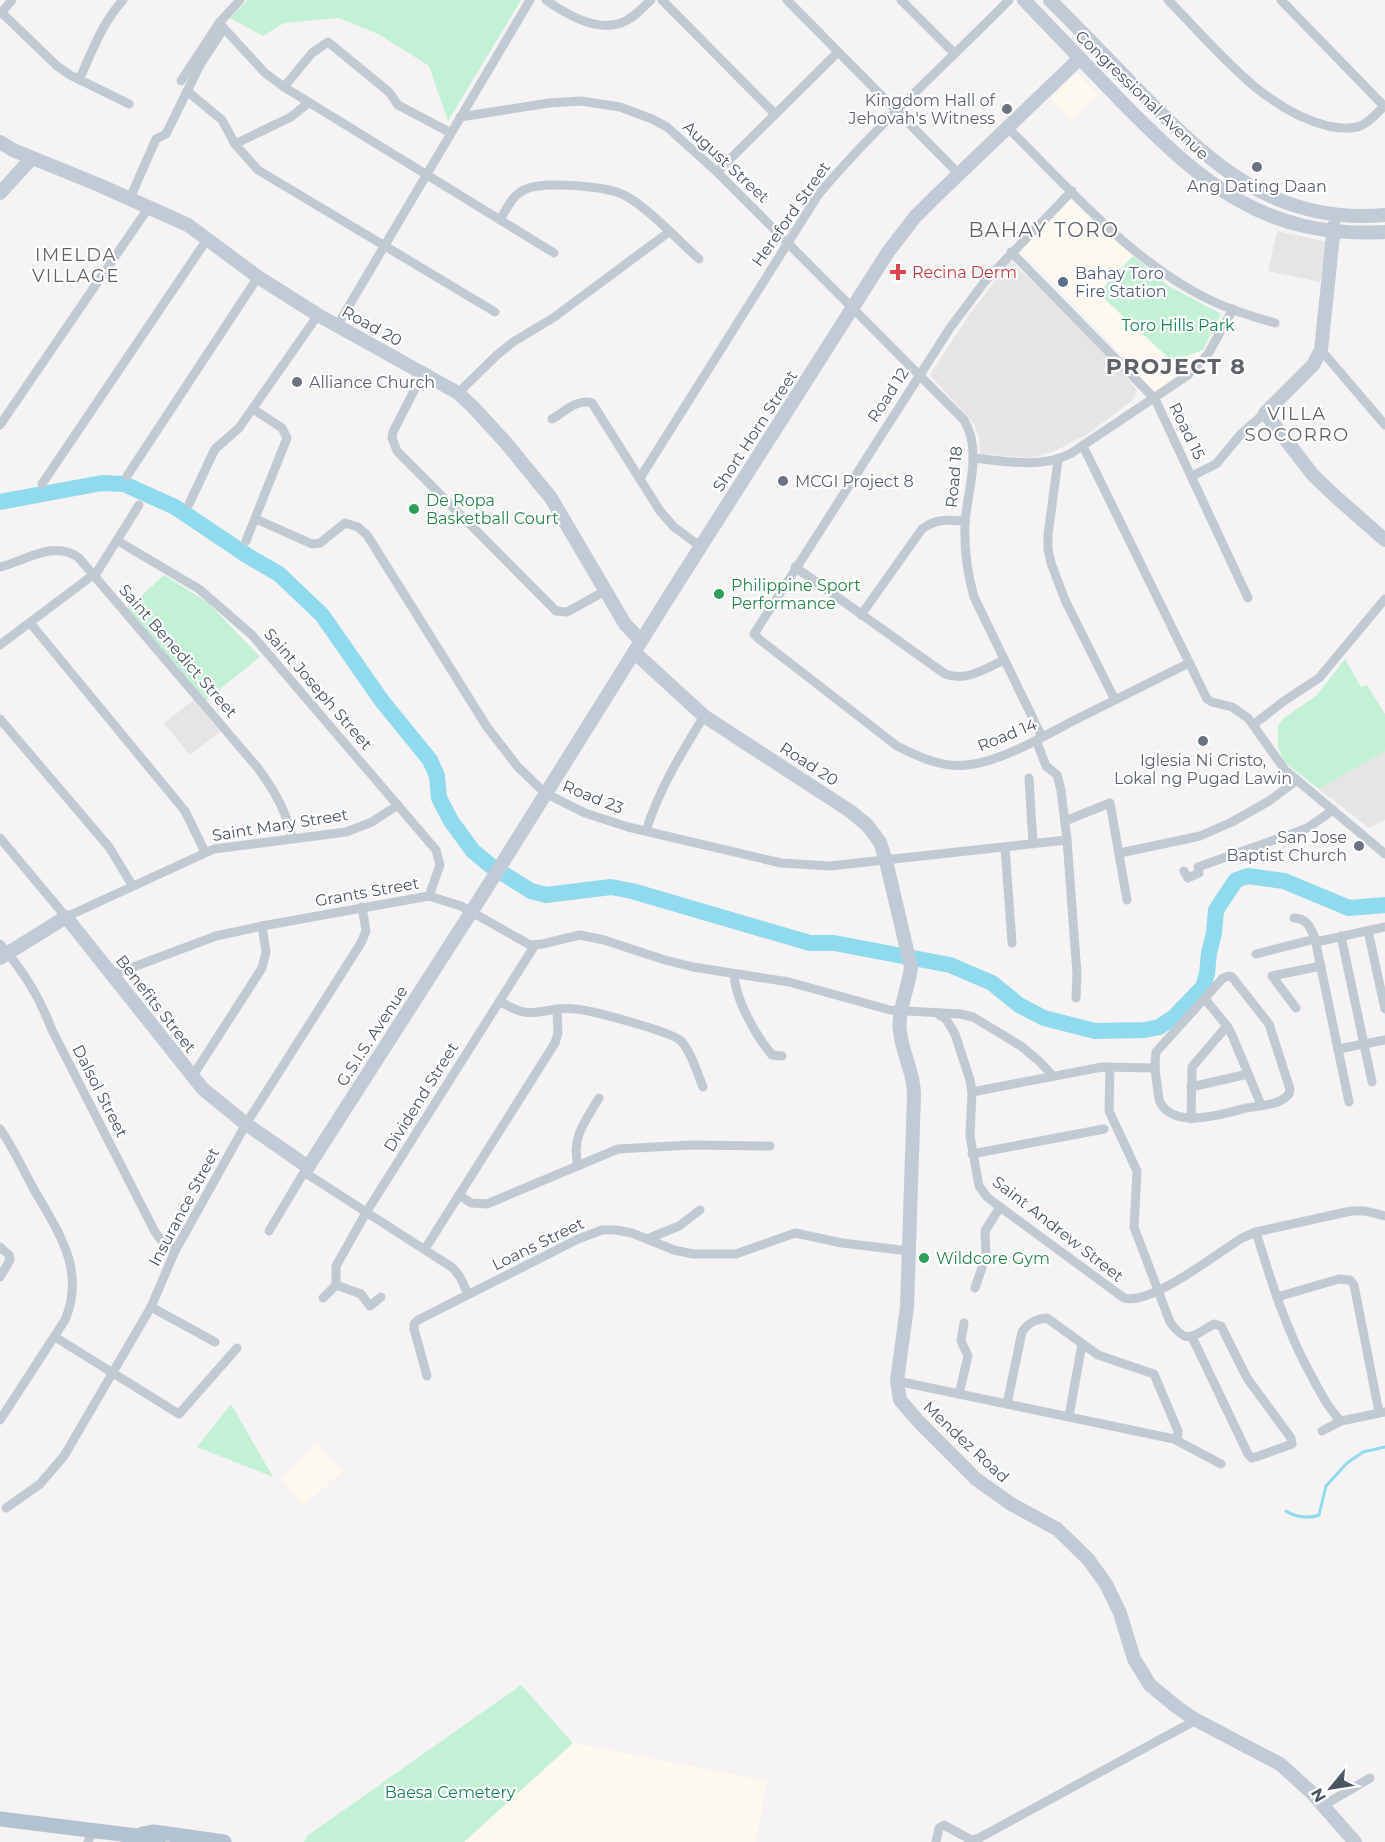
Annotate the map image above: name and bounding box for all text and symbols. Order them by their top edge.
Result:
street label: Congressional Avenue [1071,26,1213,164]
place label: Kingdom Hall of Jehovah's Witness [848,91,996,128]
marker: Kingdom Hall of Jehovah's Witness [1000,102,1014,116]
street label: August Street [679,117,773,207]
street label: Hereford Street [748,158,834,270]
marker: Ang Dating Daan [1250,160,1264,174]
place label: Ang Dating Daan [1187,177,1327,196]
district label: BAHAY TORO [968,218,1120,242]
district label: IMELDA VILLAGE [32,244,120,287]
marker: Recina Derm [889,263,907,281]
place label: Recina Derm [912,263,1017,282]
place label: Bahay Toro Fire Station [1075,264,1167,301]
marker: Bahay Toro Fire Station [1056,275,1070,289]
street label: Road 20 [339,302,405,350]
park label: Toro Hills Park [1121,316,1235,335]
district label: PROJECT 8 [1106,353,1246,380]
street label: Road 12 [863,364,913,426]
street label: Short Horn Street [709,366,802,495]
place label: Alliance Church [309,373,435,392]
marker: Alliance Church [290,375,304,389]
street label: Road 15 [1165,399,1209,463]
district label: VILLA SOCORRO [1244,403,1350,446]
street label: Road 18 [942,445,966,509]
place label: MCGI Project 8 [795,472,914,491]
marker: MCGI Project 8 [776,474,790,488]
place label: De Ropa Basketball Court [426,491,559,528]
marker: De Ropa Basketball Court [407,502,421,516]
place label: Philippine Sport Performance [731,576,861,613]
street label: Saint Benedict Street [115,580,241,722]
marker: Philippine Sport Performance [712,587,726,601]
street label: Saint Joseph Street [260,624,376,754]
street label: Road 14 [975,714,1040,755]
marker: Iglesia Ni Cristo, Lokal ng Pugad Lawin [1196,734,1210,748]
street label: Road 20 [776,738,842,790]
place label: Iglesia Ni Cristo, Lokal ng Pugad Lawin [1114,751,1292,788]
street label: Road 23 [560,776,626,818]
street label: Saint Mary Street [211,805,350,845]
place label: San Jose Baptist Church [1227,828,1347,865]
marker: San Jose Baptist Church [1352,839,1366,853]
street label: Grants Street [314,873,421,910]
street label: Benefits Street [112,951,200,1057]
street label: G.S.I.S. Avenue [332,982,412,1090]
street label: Dividend Street [380,1038,463,1155]
street label: Dalsol Street [68,1041,132,1141]
street label: Insurance Street [145,1144,223,1269]
street label: Saint Andrew Street [989,1172,1128,1286]
street label: Loans Street [489,1213,588,1274]
place label: Wildcore Gym [936,1249,1050,1268]
marker: Wildcore Gym [917,1251,931,1265]
street label: Mendez Road [919,1397,1013,1487]
north arrow [1301,1758,1361,1818]
park label: Baesa Cemetery [385,1783,516,1802]
text: N [1307,1785,1330,1806]

